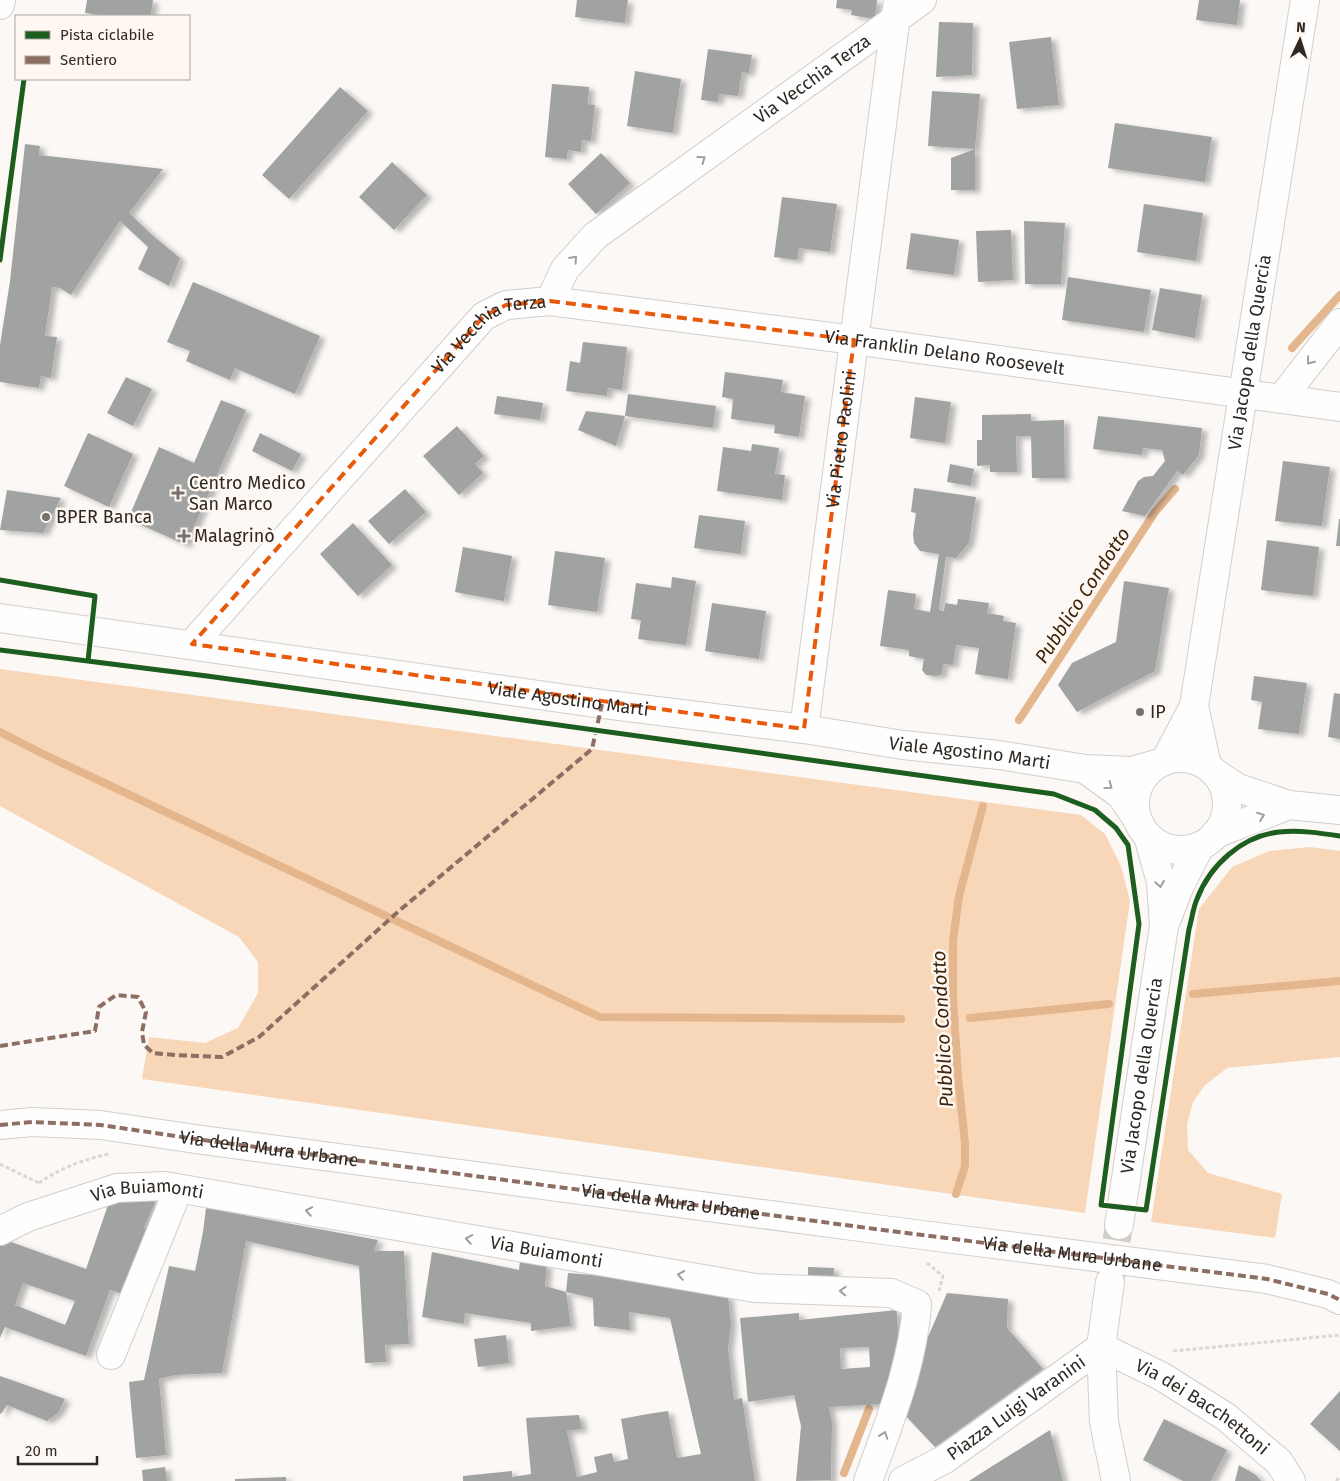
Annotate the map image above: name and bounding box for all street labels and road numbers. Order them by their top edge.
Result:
street label: Via Vecchia Terza [750,30,875,129]
street label: Via Jacopo della Quercia [1223,253,1276,452]
street label: Via Vecchia Terza [427,290,547,378]
street label: Via Franklin Delano Roosevelt [823,325,1067,380]
street label: Via Pietro Paolini [822,369,861,510]
street label: Viale Agostino Marti [486,677,650,721]
street label: Viale Agostino Marti [887,732,1052,774]
street label: Via Jacopo della Quercia [1116,976,1167,1175]
street label: Via della Mura Urbane [178,1126,360,1172]
street label: Via Buiamonti [88,1175,205,1207]
street label: Via della Mura Urbane [580,1179,761,1225]
street label: Via Buiamonti [488,1231,604,1272]
street label: Via della Mura Urbane [981,1232,1163,1276]
street label: Piazza Luigi Varanini [943,1351,1090,1465]
street label: Via dei Bacchettoni [1132,1354,1274,1460]

